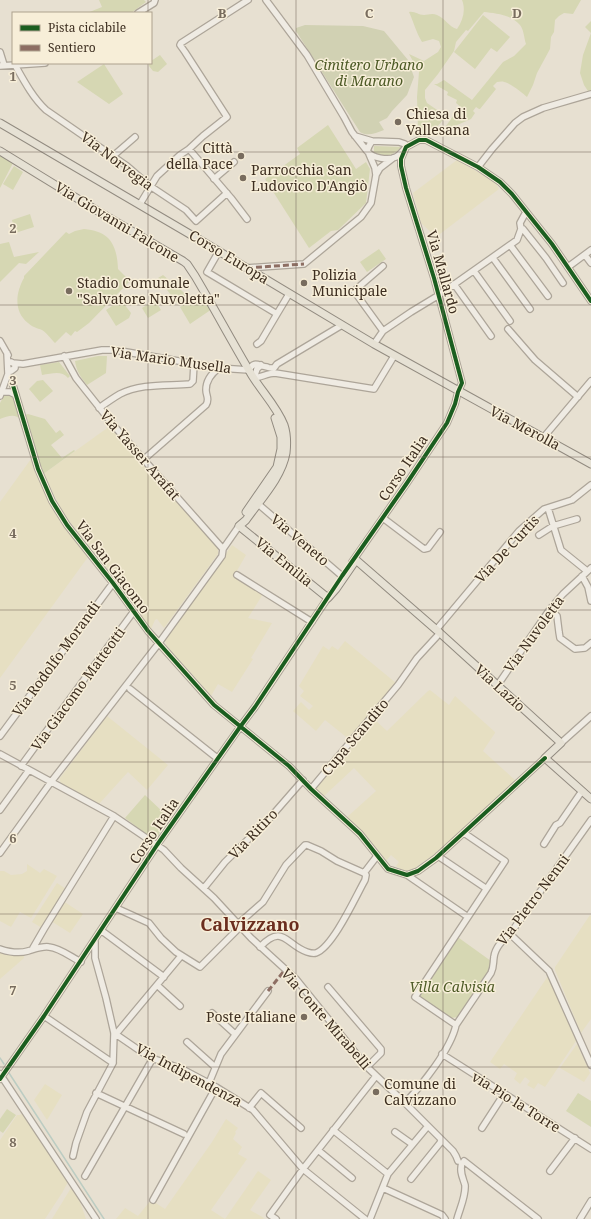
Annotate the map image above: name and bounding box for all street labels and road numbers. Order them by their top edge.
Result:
street label: Via Norvegia [77,127,158,194]
street label: Via Giovanni Falcone [52,177,183,266]
street label: Corso Europa [186,225,273,288]
street label: Via Mallardo [422,228,465,316]
street label: Via Mario Musella [110,342,233,377]
street label: Via Merolla [487,401,564,454]
street label: Via Yasser Arafat [96,406,185,504]
street label: Corso Italia [373,431,432,505]
street label: Via Veneto [267,509,334,570]
street label: Via De Curtis [470,511,543,587]
street label: Via San Giacomo [72,516,155,617]
street label: Via Emilia [252,533,317,591]
street label: Via Nuvoletta [499,591,568,676]
street label: Via Rodolfo Morandi [7,597,104,720]
street label: Via Giacomo Matteotti [26,623,129,754]
street label: Via Lazio [471,660,530,715]
street label: Cupa Scandito [317,694,392,779]
street label: Corso Italia [124,794,183,868]
street label: Via Ritiro [224,804,281,863]
street label: Via Pietro Nenni [492,850,574,949]
street label: Via Conte Mirabelli [277,964,376,1074]
street label: Via Indipendenza [133,1038,246,1111]
street label: via Pio la Torre [468,1067,564,1136]

